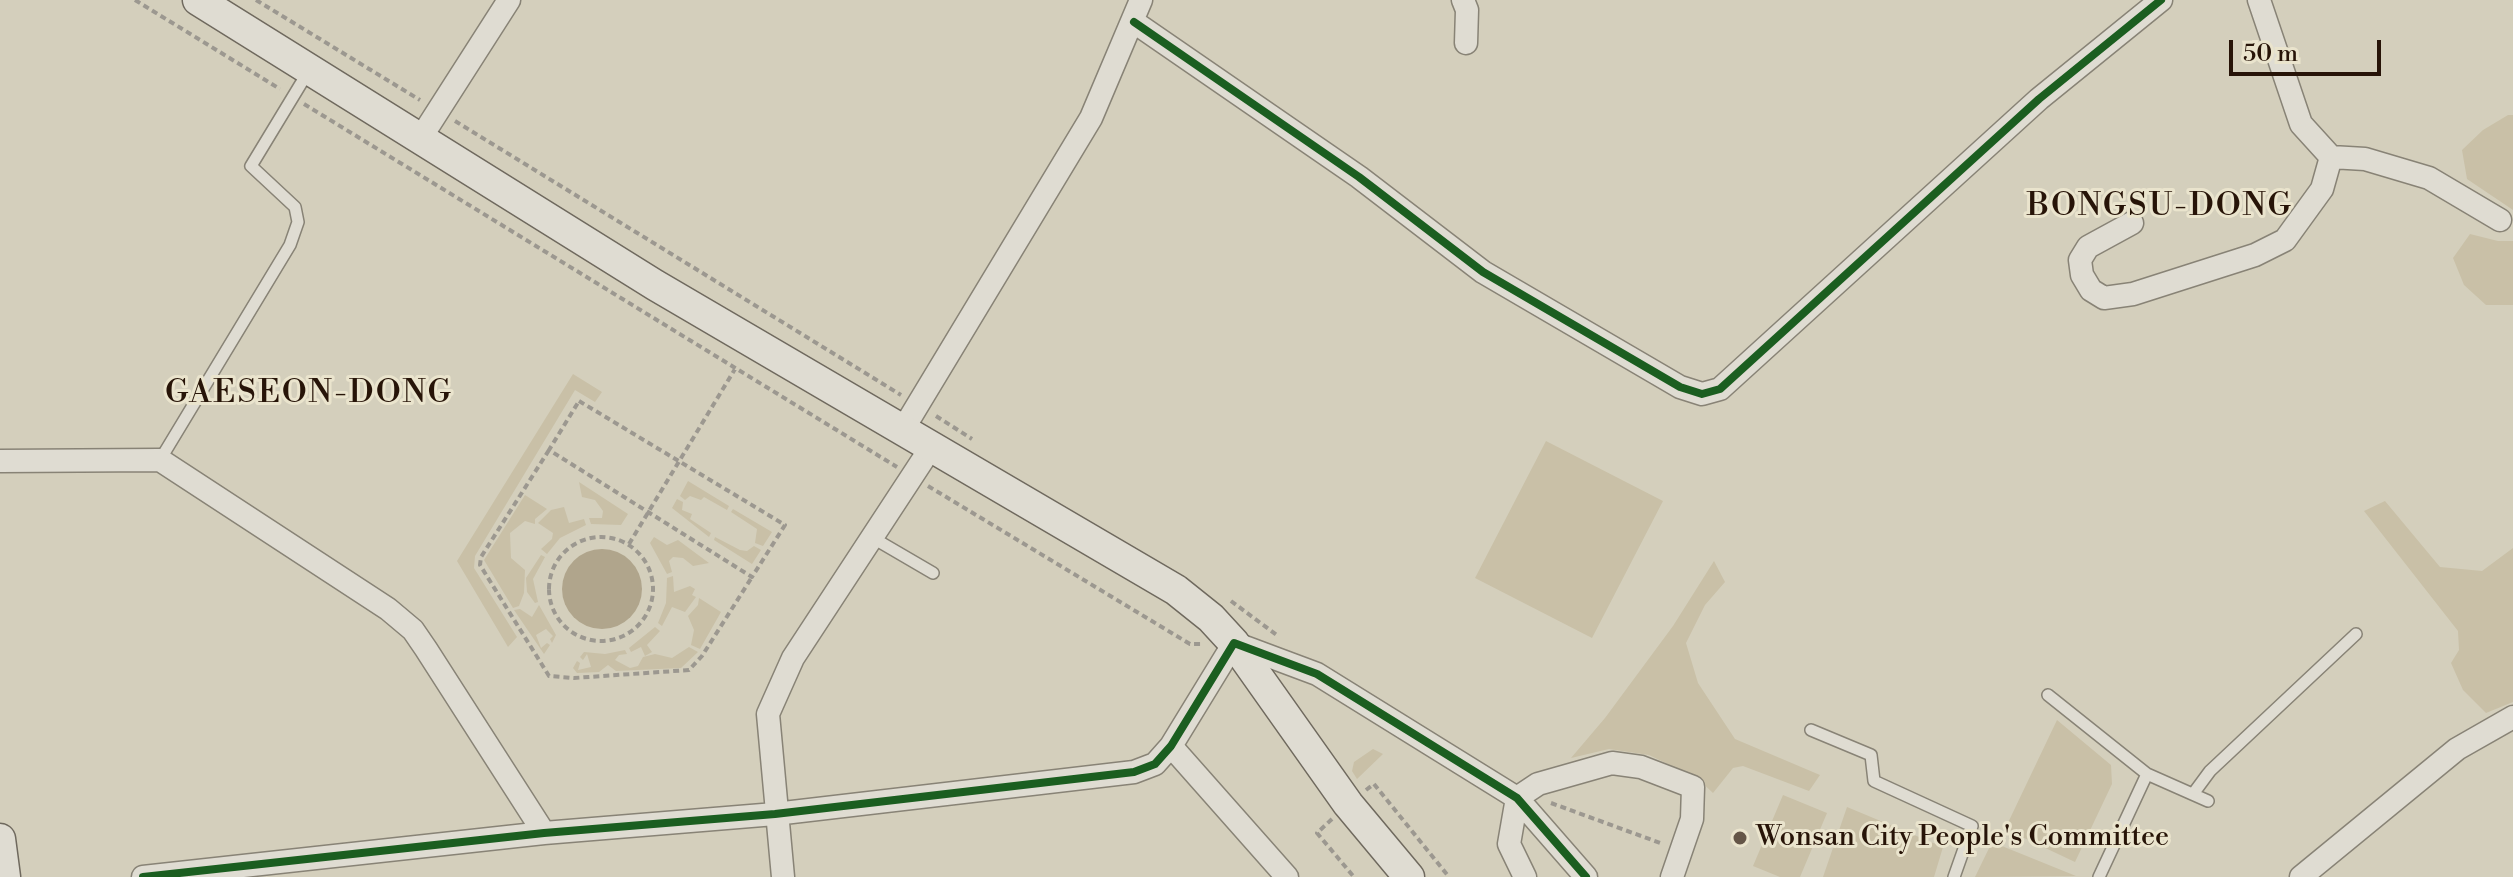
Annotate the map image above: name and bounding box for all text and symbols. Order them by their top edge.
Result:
scale bar [2233,24,2385,74]
text: 50 m [2243,39,2298,69]
district label: BONGSU-DONG [2027,188,2293,226]
district label: GAESEON-DONG [165,375,453,413]
place label: Wonsan City People's Committee [1756,821,2169,855]
marker: Wonsan City People's Committee [1731,829,1749,847]

